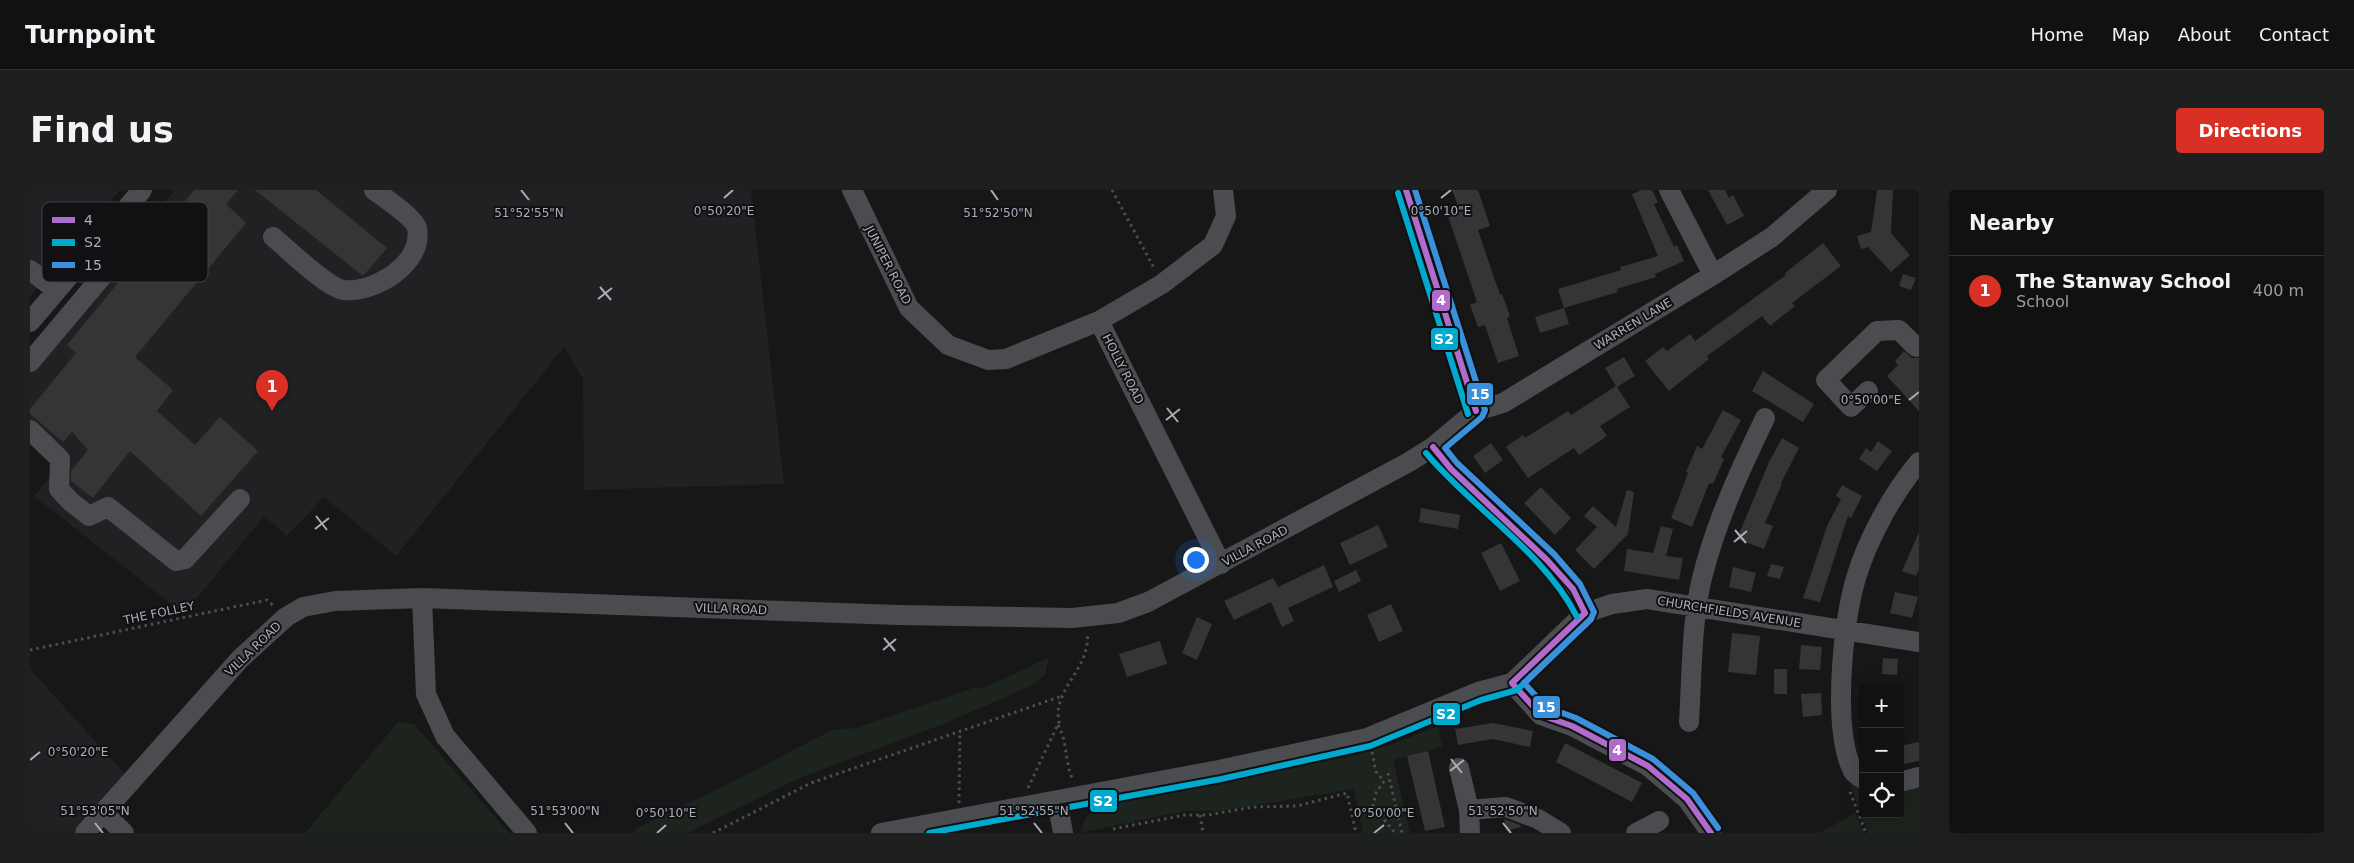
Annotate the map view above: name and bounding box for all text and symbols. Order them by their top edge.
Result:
text: Turnpoint [25,21,155,49]
text: Home [2031,24,2084,45]
text: Map [2112,24,2150,45]
text: About [2178,24,2231,45]
text: Contact [2259,24,2329,45]
button: Directions [2176,108,2324,153]
text: Find us [30,110,174,150]
legend [42,202,208,282]
text: 0°50'20"E [694,204,754,218]
text: 0°50'10"E [1411,204,1471,218]
text: 51°52'55"N [494,206,564,220]
text: 51°52'50"N [963,206,1033,220]
text: Nearby [1969,211,2054,235]
text: 4 [84,212,93,228]
street label: JUNIPER ROAD [862,222,914,307]
text: S2 [84,234,102,250]
text: 15 [84,257,102,273]
text: The Stanway School [2016,270,2231,292]
text: 1 [1979,281,1991,300]
text: 400 m [2253,281,2304,300]
line badge: 4 [1431,289,1451,312]
text: 4 [1436,292,1446,308]
text: School [2016,292,2069,311]
street label: WARREN LANE [1592,295,1674,353]
line badge: S2 [1430,327,1459,351]
text: S2 [1434,331,1454,347]
street label: HOLLY ROAD [1099,332,1147,406]
pin: 1 [256,370,288,411]
line badge: 15 [1466,382,1494,406]
text: 15 [1470,386,1490,402]
text: 0°50'00"E [1841,393,1901,407]
street label: VILLA ROAD [1220,523,1290,569]
your location [1183,547,1209,573]
street label: CHURCHFIELDS AVENUE [1656,594,1802,630]
street label: THE FOLLEY [121,598,197,628]
street label: VILLA ROAD [695,601,767,617]
street label: VILLA ROAD [222,619,284,679]
map controls [1859,683,1904,818]
button: + [1859,683,1904,728]
line badge: 15 [1532,695,1561,719]
text: 15 [1536,699,1556,715]
line badge: S2 [1432,702,1461,726]
text: S2 [1436,706,1456,722]
button: − [1859,728,1904,773]
line badge: 4 [1608,738,1627,762]
text: 4 [1612,742,1622,758]
text: 0°50'20"E [48,745,108,759]
button: locate [1859,773,1904,818]
line badge: S2 [1089,789,1118,813]
text: S2 [1093,793,1113,809]
text: 51°53'05"N [60,804,130,818]
text: 51°53'00"N [530,804,600,818]
text: 51°52'55"N [999,804,1069,818]
text: 51°52'50"N [1468,804,1538,818]
text: 0°50'10"E [636,806,696,820]
text: 0°50'00"E [1354,806,1414,820]

